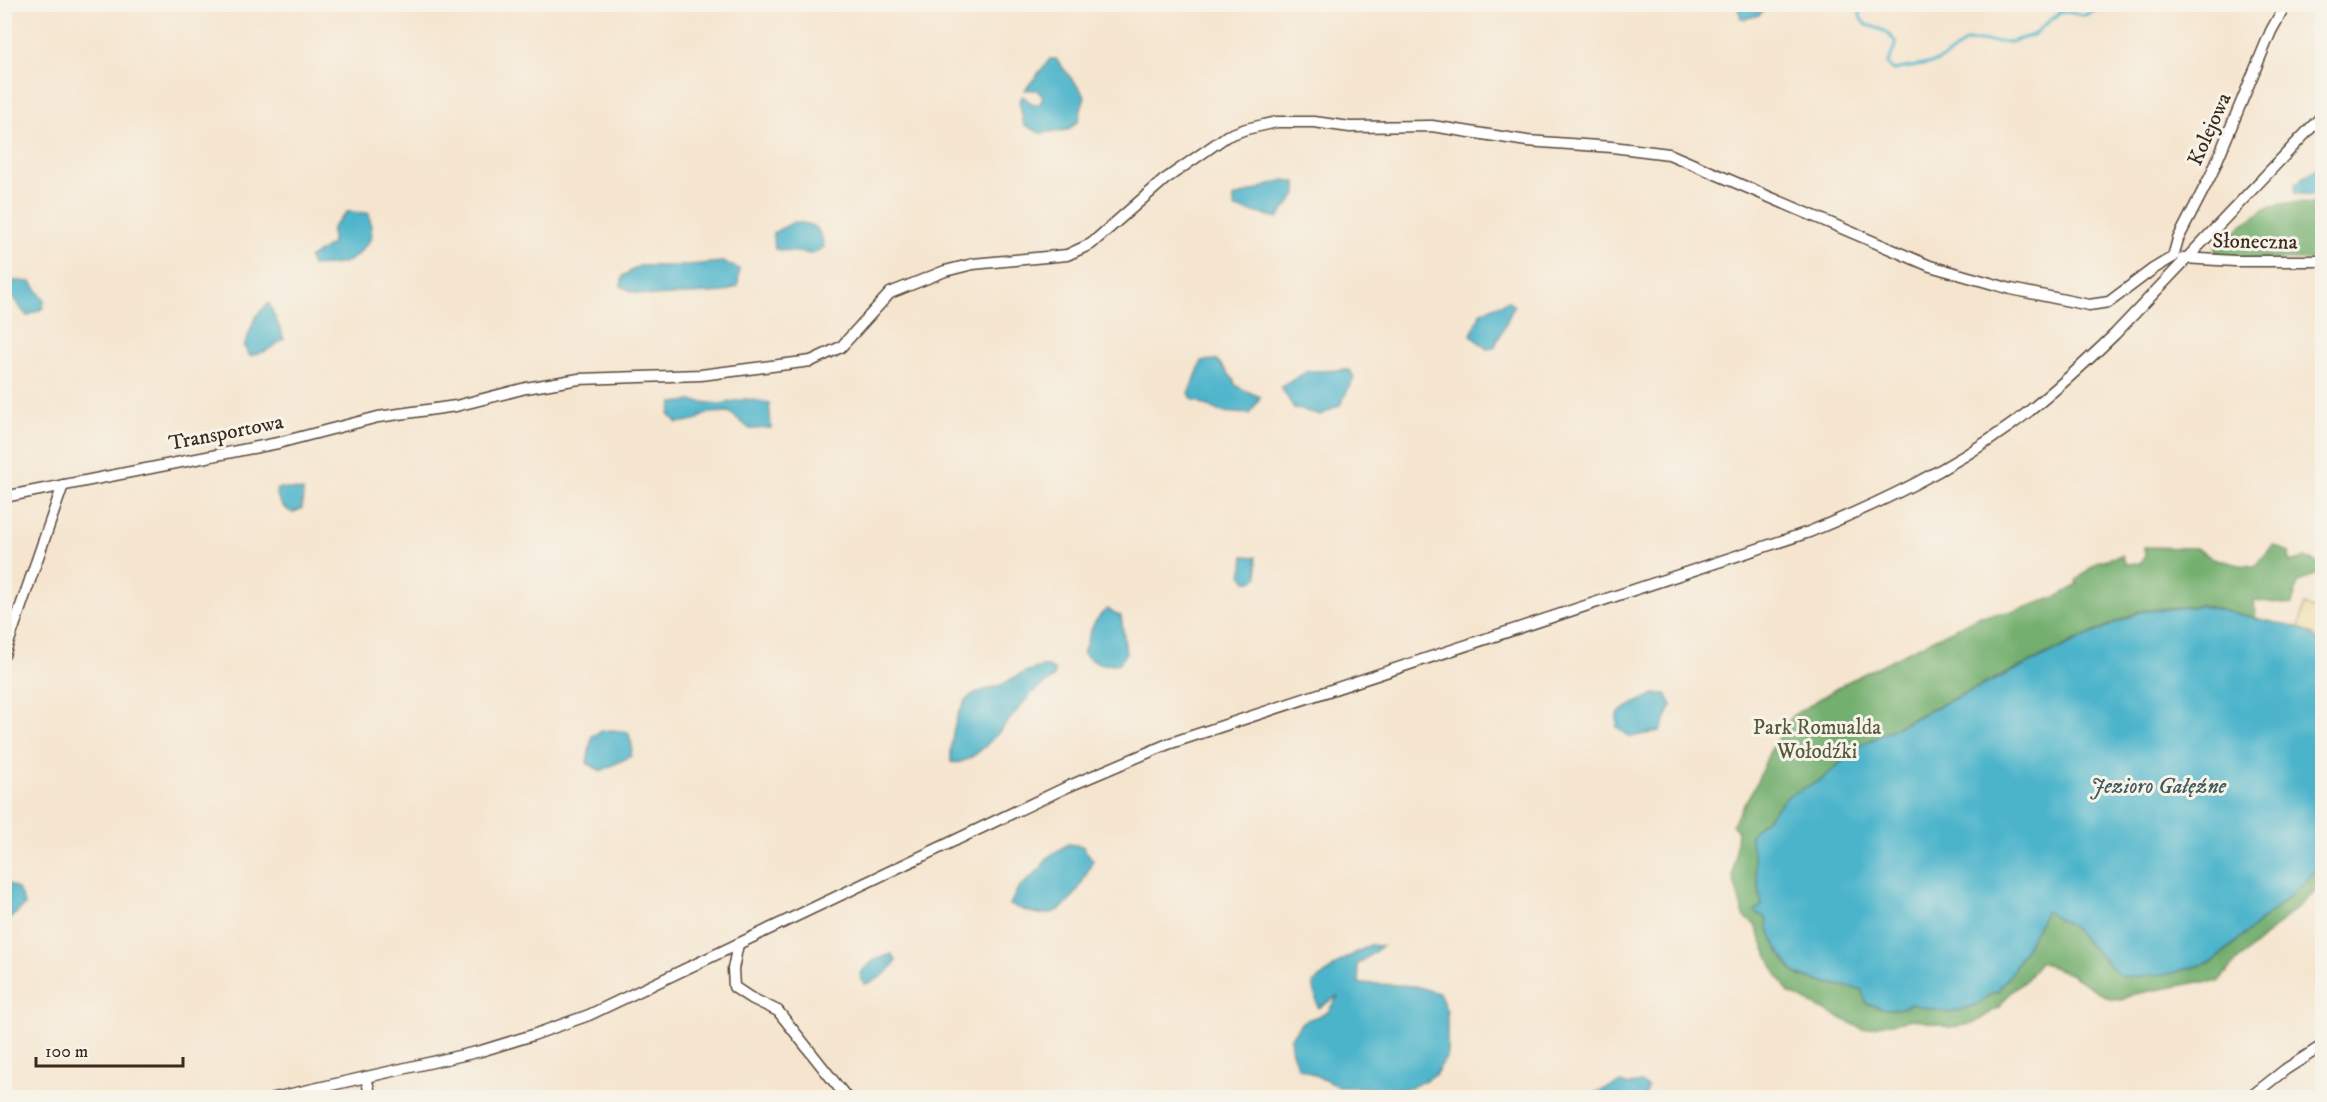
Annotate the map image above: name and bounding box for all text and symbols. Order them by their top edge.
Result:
street label: Kolejowa [2182,89,2238,170]
street label: Słoneczna [2212,228,2298,256]
street label: Transportowa [167,409,286,457]
park label: Park Romualda Wołodźki [1753,715,1881,765]
water label: Jezioro Gałęźne [2090,773,2227,800]
scale bar [36,1030,183,1068]
text: 100 m [45,1041,88,1063]

